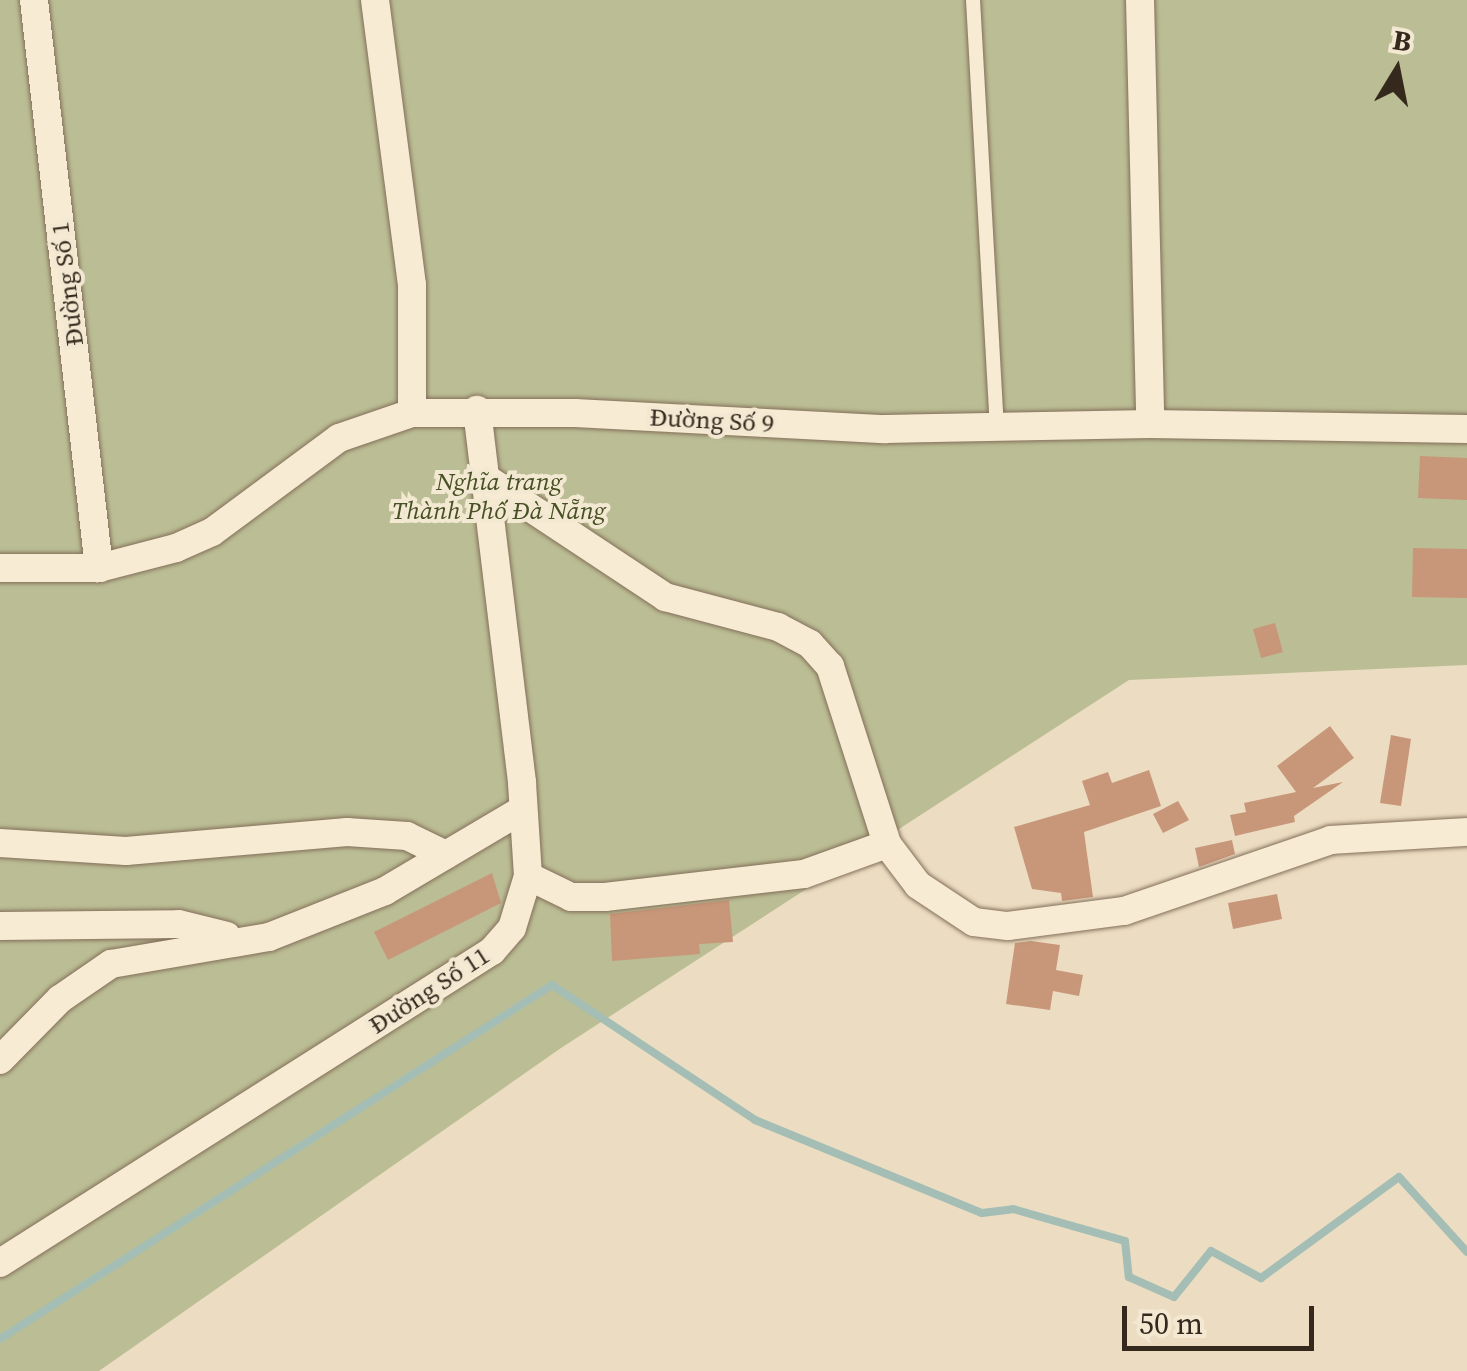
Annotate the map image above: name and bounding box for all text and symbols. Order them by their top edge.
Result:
north arrow [1347,20,1447,120]
text: B [1390,20,1414,61]
street label: Đường Số 1 [45,220,89,348]
street label: Đường Số 9 [649,402,775,438]
park label: Nghĩa trang Thành Phố Đà Nẵng [392,467,606,526]
street label: Đường Số 11 [363,940,495,1040]
scale bar [1127,1286,1320,1348]
text: 50 m [1139,1303,1203,1344]

